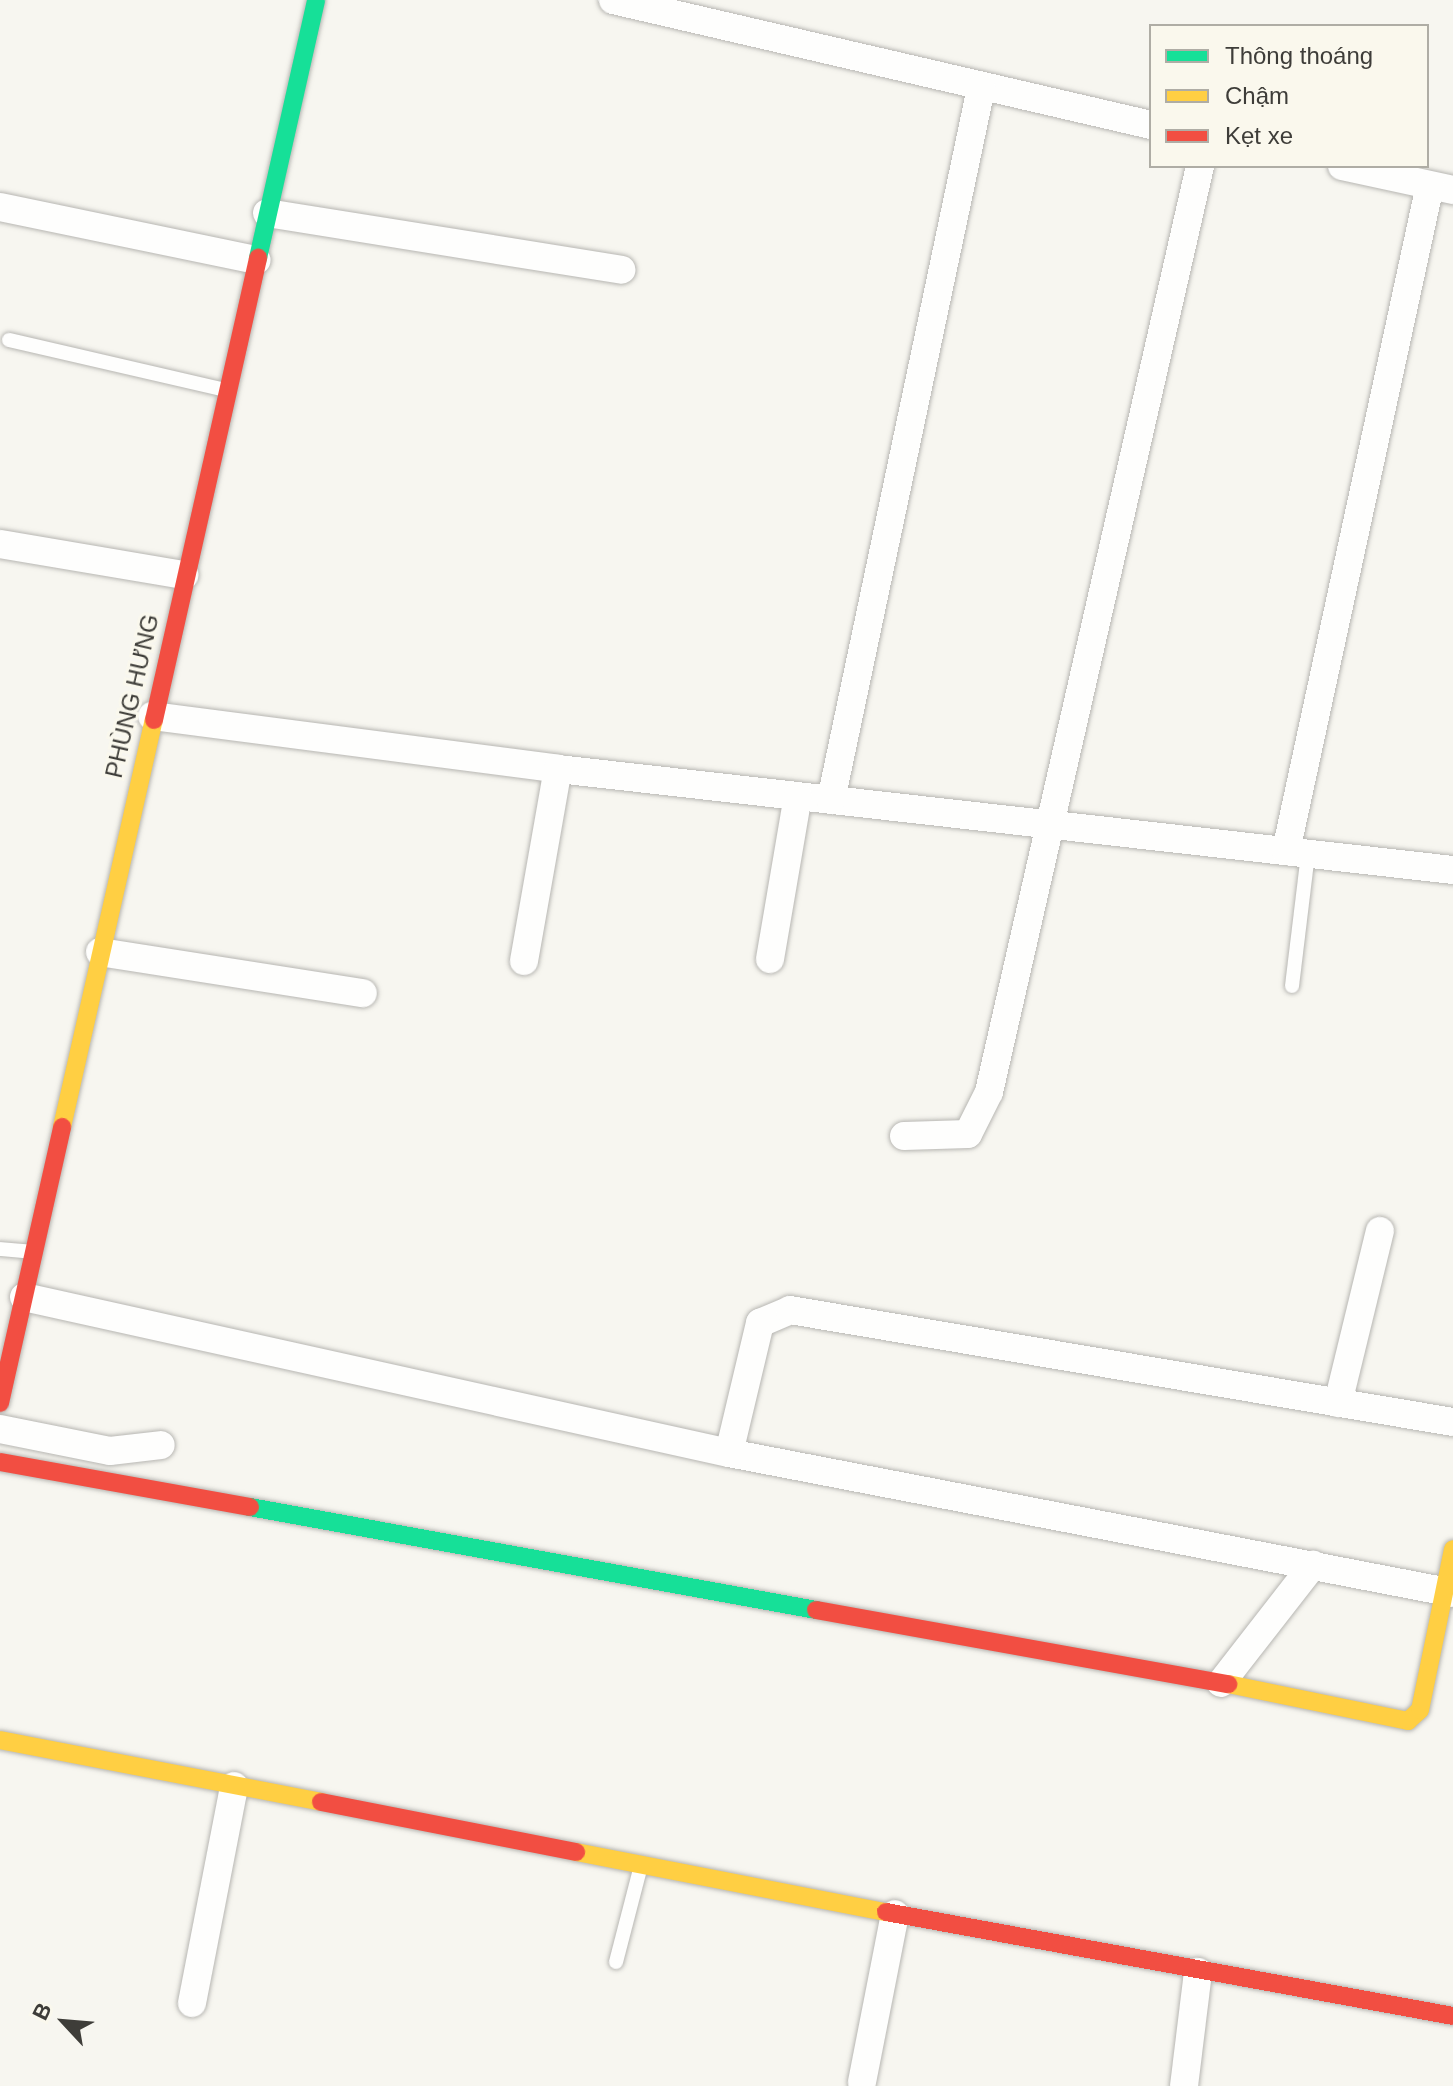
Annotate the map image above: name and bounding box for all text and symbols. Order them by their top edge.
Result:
legend [1149,24,1429,168]
text: Thông thoáng [1225,42,1373,69]
text: Chậm [1225,82,1289,109]
text: Kẹt xe [1225,122,1293,149]
street label: PHÙNG HƯNG [99,611,165,781]
north arrow [24,1982,104,2062]
text: B [27,1999,57,2024]

